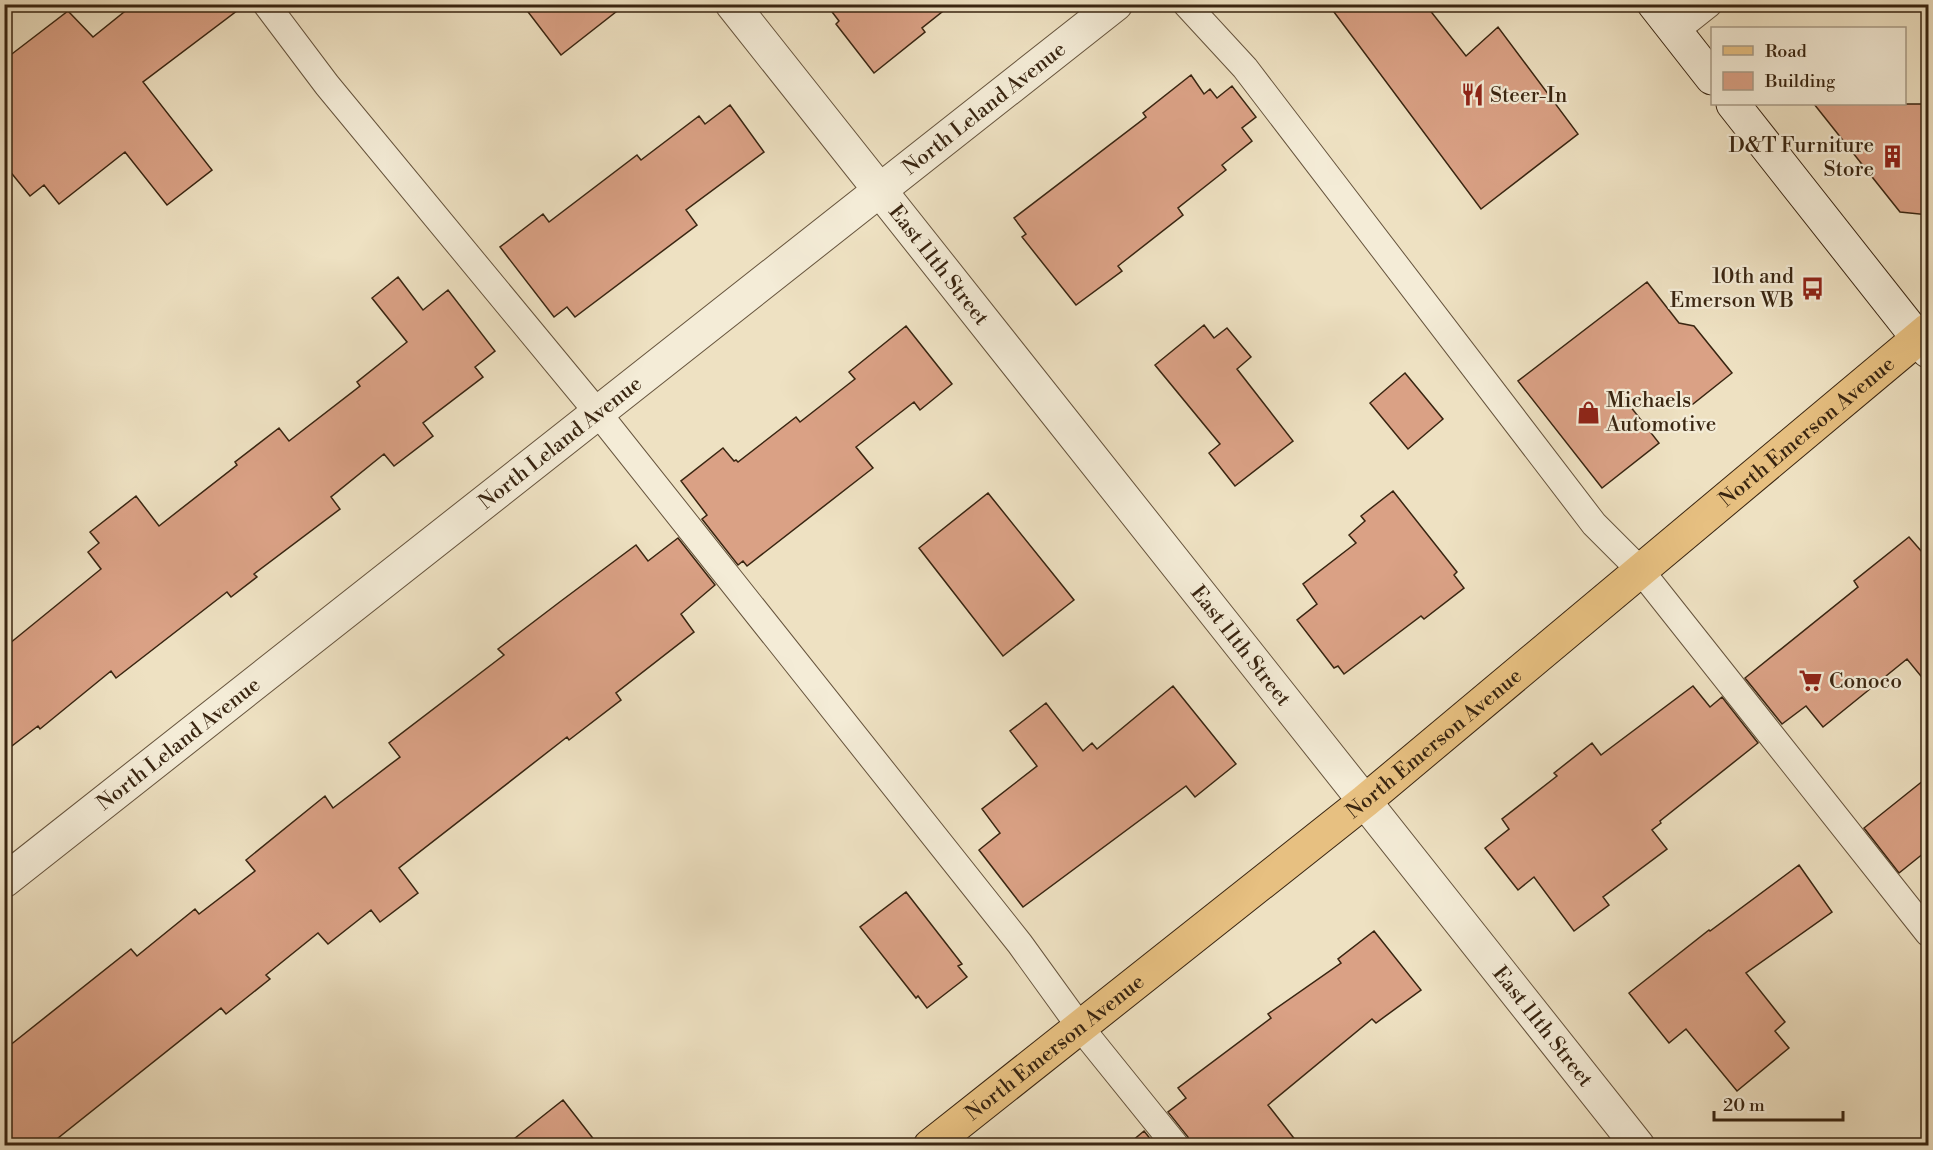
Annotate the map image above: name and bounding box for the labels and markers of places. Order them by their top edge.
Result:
restaurant icon: Steer-In [1459,82,1485,108]
place label: Steer-In [1490,83,1568,109]
place label: D&T Furniture Store [1729,133,1874,183]
building icon: D&T Furniture Store [1879,144,1905,170]
place label: 10th and Emerson WB [1670,264,1794,314]
bus stop icon: 10th and Emerson WB [1799,275,1825,301]
place label: Michaels Automotive [1605,388,1716,438]
shop icon: Michaels Automotive [1575,399,1601,425]
supermarket icon: Conoco [1798,668,1824,694]
place label: Conoco [1829,669,1902,695]

